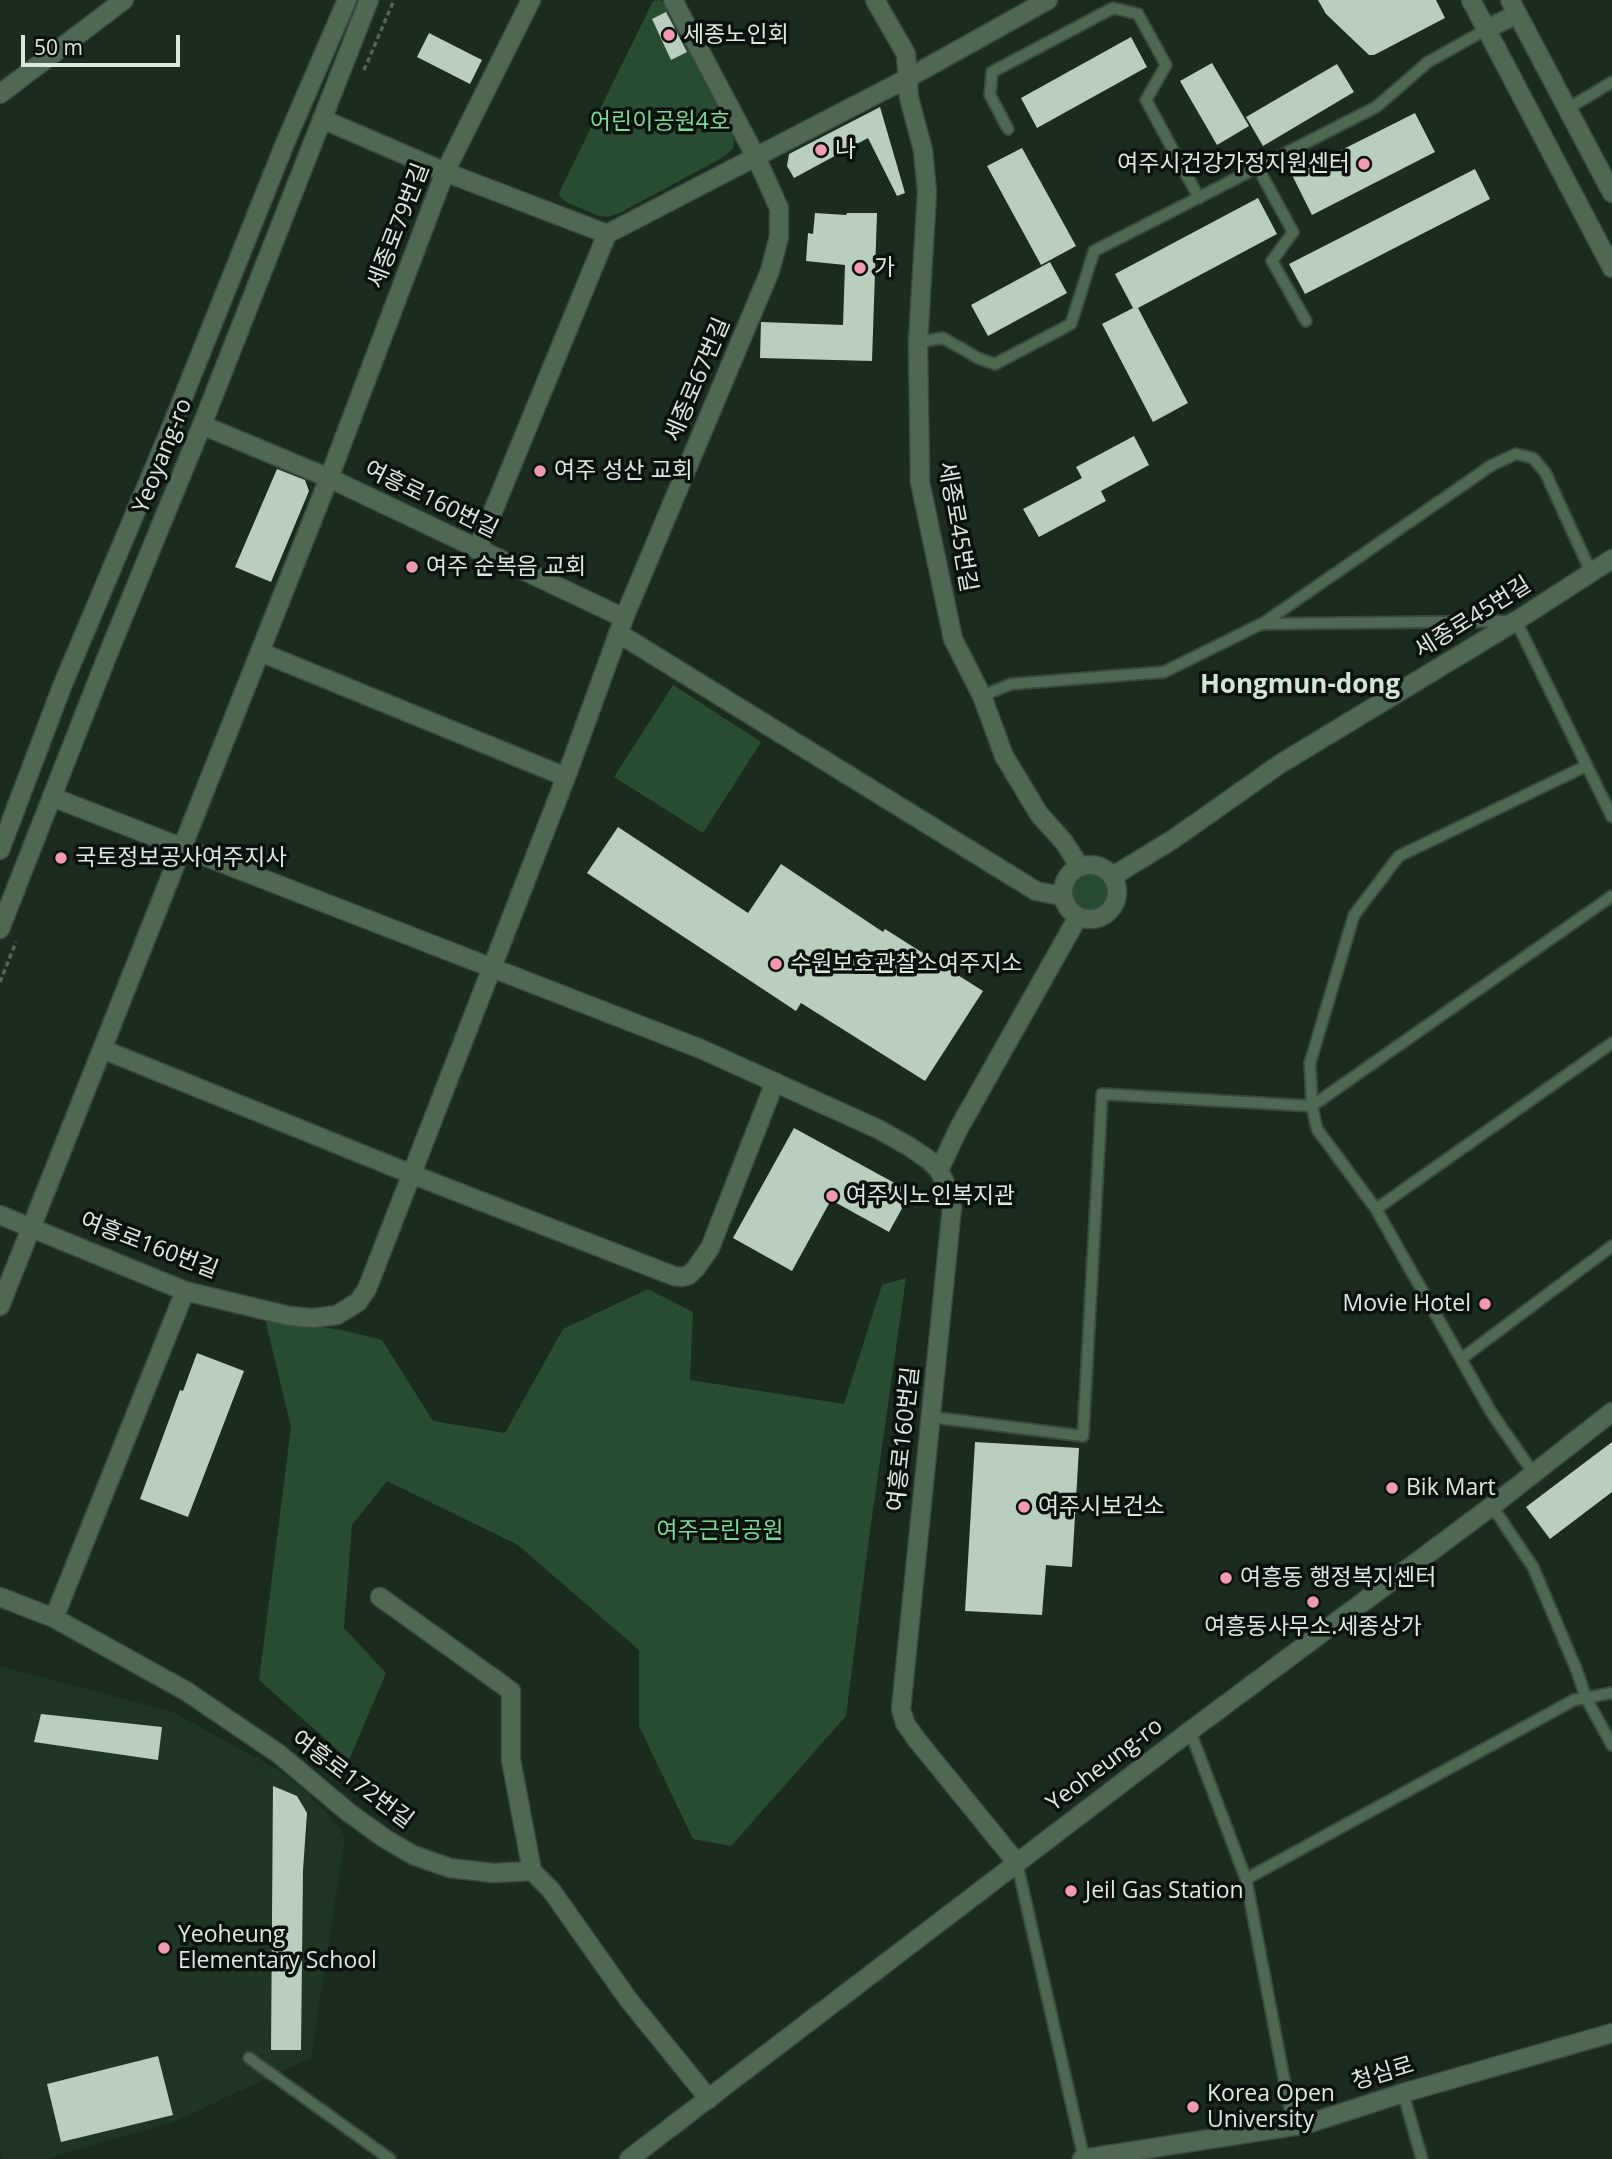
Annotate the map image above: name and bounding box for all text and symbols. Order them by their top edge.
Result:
scale bar [24,21,184,65]
place label: 세종노인회 [683,21,789,49]
marker: 세종노인회 [661,27,677,43]
text: 50 m [34,33,83,61]
park label: 어린이공원4호 [590,108,730,136]
place label: 나 [835,136,856,164]
marker: 나 [813,142,829,158]
place label: 여주시건강가정지원센터 [1117,150,1350,178]
marker: 여주시건강가정지원센터 [1356,156,1372,172]
street label: 세종로79번길 [362,159,436,293]
place label: 가 [874,254,895,282]
marker: 가 [852,260,868,276]
street label: 세종로67번길 [659,314,737,446]
street label: Yeoyang-ro [128,395,198,517]
street label: 여흥로160번길 [360,456,502,544]
place label: 여주 성산 교회 [554,457,693,485]
street label: 세종로45번길 [932,460,982,594]
marker: 여주 성산 교회 [532,463,548,479]
place label: 여주 순복음 교회 [426,553,586,581]
marker: 여주 순복음 교회 [404,559,420,575]
street label: 세종로45번길 [1410,571,1536,665]
district label: Hongmun-dong [1200,670,1400,702]
place label: 국토정보공사여주지사 [75,844,287,872]
marker: 국토정보공사여주지사 [53,850,69,866]
place label: 수원보호관찰소여주지소 [790,950,1023,978]
marker: 수원보호관찰소여주지소 [768,956,784,972]
place label: 여주시노인복지관 [846,1182,1015,1210]
marker: 여주시노인복지관 [824,1188,840,1204]
street label: 여흥로160번길 [76,1207,222,1285]
place label: Movie Hotel [1343,1290,1471,1318]
marker: Movie Hotel [1477,1296,1493,1312]
street label: 여흥로160번길 [883,1365,925,1513]
place label: Bik Mart [1406,1474,1496,1502]
marker: Bik Mart [1384,1480,1400,1496]
place label: 여주시보건소 [1038,1493,1165,1521]
marker: 여주시보건소 [1016,1499,1032,1515]
park label: 여주근린공원 [657,1517,783,1545]
place label: 여흥동 행정복지센터 [1240,1564,1436,1592]
marker: 여흥동 행정복지센터 [1218,1570,1234,1586]
marker: 여흥동사무소.세종상가 [1305,1594,1321,1610]
place label: 여흥동사무소.세종상가 [1204,1613,1422,1641]
street label: Yeoheung-ro [1042,1712,1168,1818]
street label: 여흥로172번길 [286,1725,418,1835]
place label: Jeil Gas Station [1085,1877,1244,1905]
marker: Jeil Gas Station [1063,1883,1079,1899]
place label: Yeoheung Elementary School [178,1921,377,1975]
marker: Yeoheung Elementary School [156,1940,172,1956]
street label: 청심로 [1349,2052,1417,2096]
place label: Korea Open University [1207,2080,1335,2134]
marker: Korea Open University [1185,2099,1201,2115]

